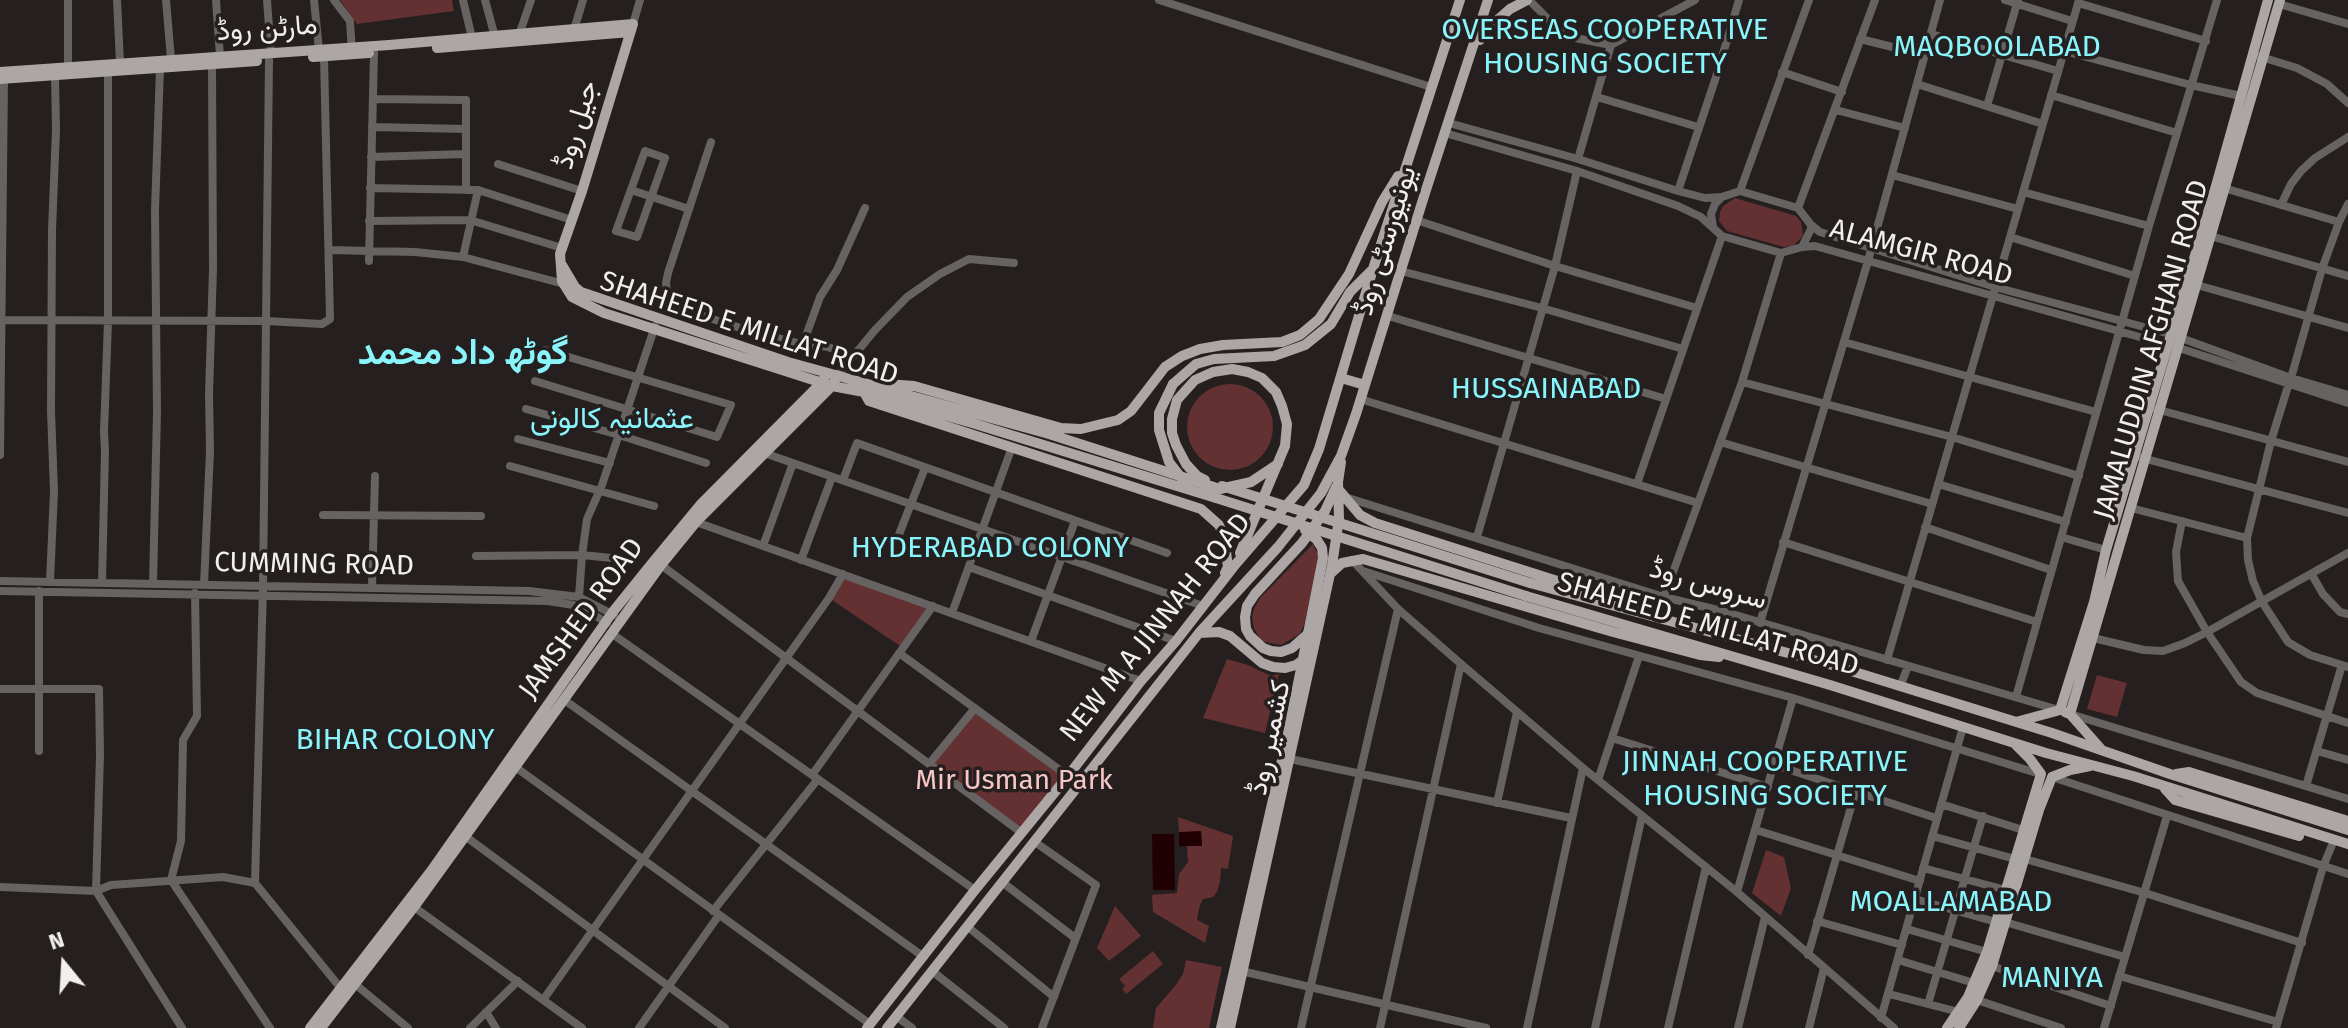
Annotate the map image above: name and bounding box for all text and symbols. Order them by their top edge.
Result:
street label: مارٹن روڈ [216,9,318,49]
district label: OVERSEAS COOPERATIVE HOUSING SOCIETY [1421,13,1789,84]
district label: MAQBOOLABAD [1882,30,2112,66]
street label: جیل روڈ [548,77,606,173]
street label: یونیورسٹی روڈ [1347,162,1425,320]
street label: JAMALUDDIN AFGHANI ROAD [2087,176,2217,524]
street label: ALAMGIR ROAD [1826,212,2016,294]
street label: SHAHEED E MILLAT ROAD [596,265,902,393]
district label: گوٹھ داد محمد [358,332,568,376]
district label: HUSSAINABAD [1440,372,1652,408]
district label: عثمانیہ کالونی [530,402,694,438]
street label: NEW M A JINNAH ROAD [1053,507,1259,749]
district label: HYDERABAD COLONY [835,531,1145,567]
street label: JAMSHED ROAD [512,532,652,706]
street label: CUMMING ROAD [214,546,414,584]
street label: سروس روڈ [1645,552,1771,618]
street label: SHAHEED E MILLAT ROAD [1554,566,1862,684]
street label: کشمیر روڈ [1241,678,1299,798]
district label: BIHAR COLONY [283,723,507,759]
district label: JINNAH COOPERATIVE HOUSING SOCIETY [1604,745,1926,816]
park label: Mir Usman Park [915,764,1113,798]
district label: MOALLAMABAD [1839,885,2063,921]
north arrow [24,924,104,1004]
text: N [45,926,68,956]
district label: MANIYA [1995,961,2109,997]

